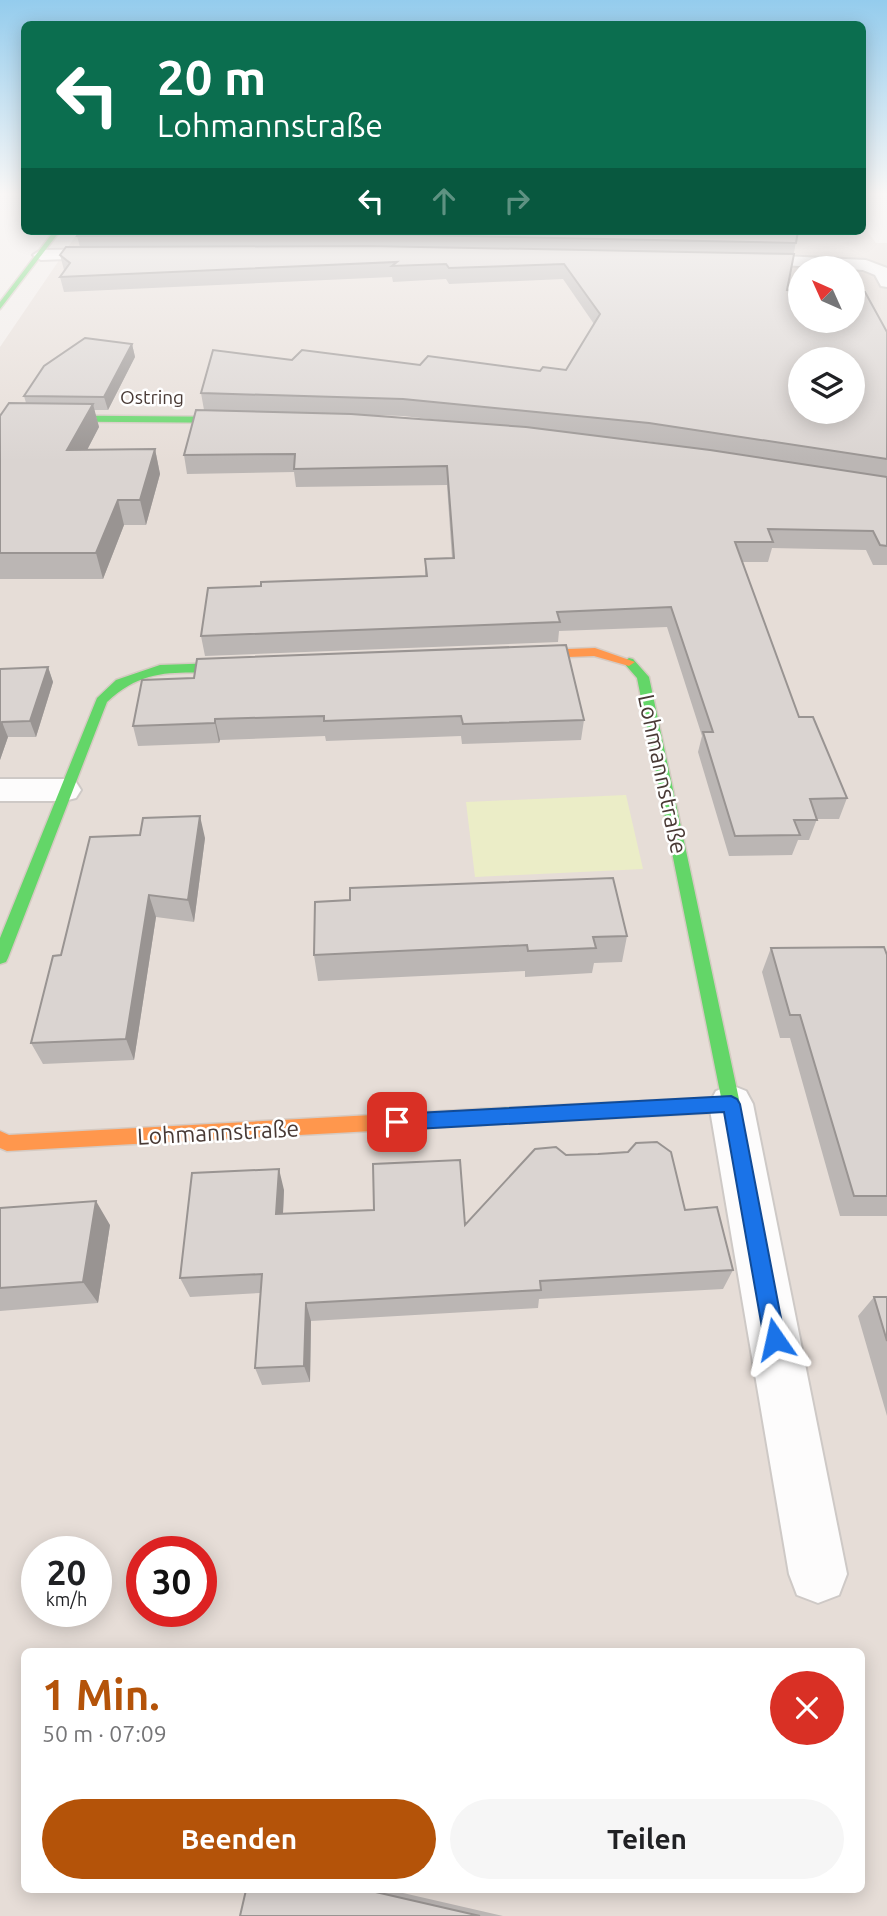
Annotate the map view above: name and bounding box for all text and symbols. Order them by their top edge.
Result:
icon: left [42,49,133,140]
text: 20 m [157,49,266,104]
text: Lohmannstraße [157,107,383,143]
icon: left [352,182,390,220]
icon: ahead [425,182,463,220]
icon: right [498,182,536,220]
north arrow [788,256,864,332]
map controls [788,256,865,424]
button: layers [788,347,865,424]
street label: Ostring [120,386,184,408]
street label: Lohmannstraße [634,692,692,856]
pin [367,1092,427,1152]
icon: arrive [378,1103,416,1141]
street label: Lohmannstraße [136,1115,300,1149]
position arrow [738,1302,812,1376]
speed limit sign: 30 [126,1536,217,1627]
text: 20 [47,1552,86,1592]
text: km/h [46,1589,87,1609]
text: 1 Min. [42,1671,160,1718]
button: close [770,1671,844,1745]
text: 50 m · 07:09 [42,1721,167,1746]
button: Beenden [42,1799,436,1879]
button: Teilen [450,1799,844,1879]

